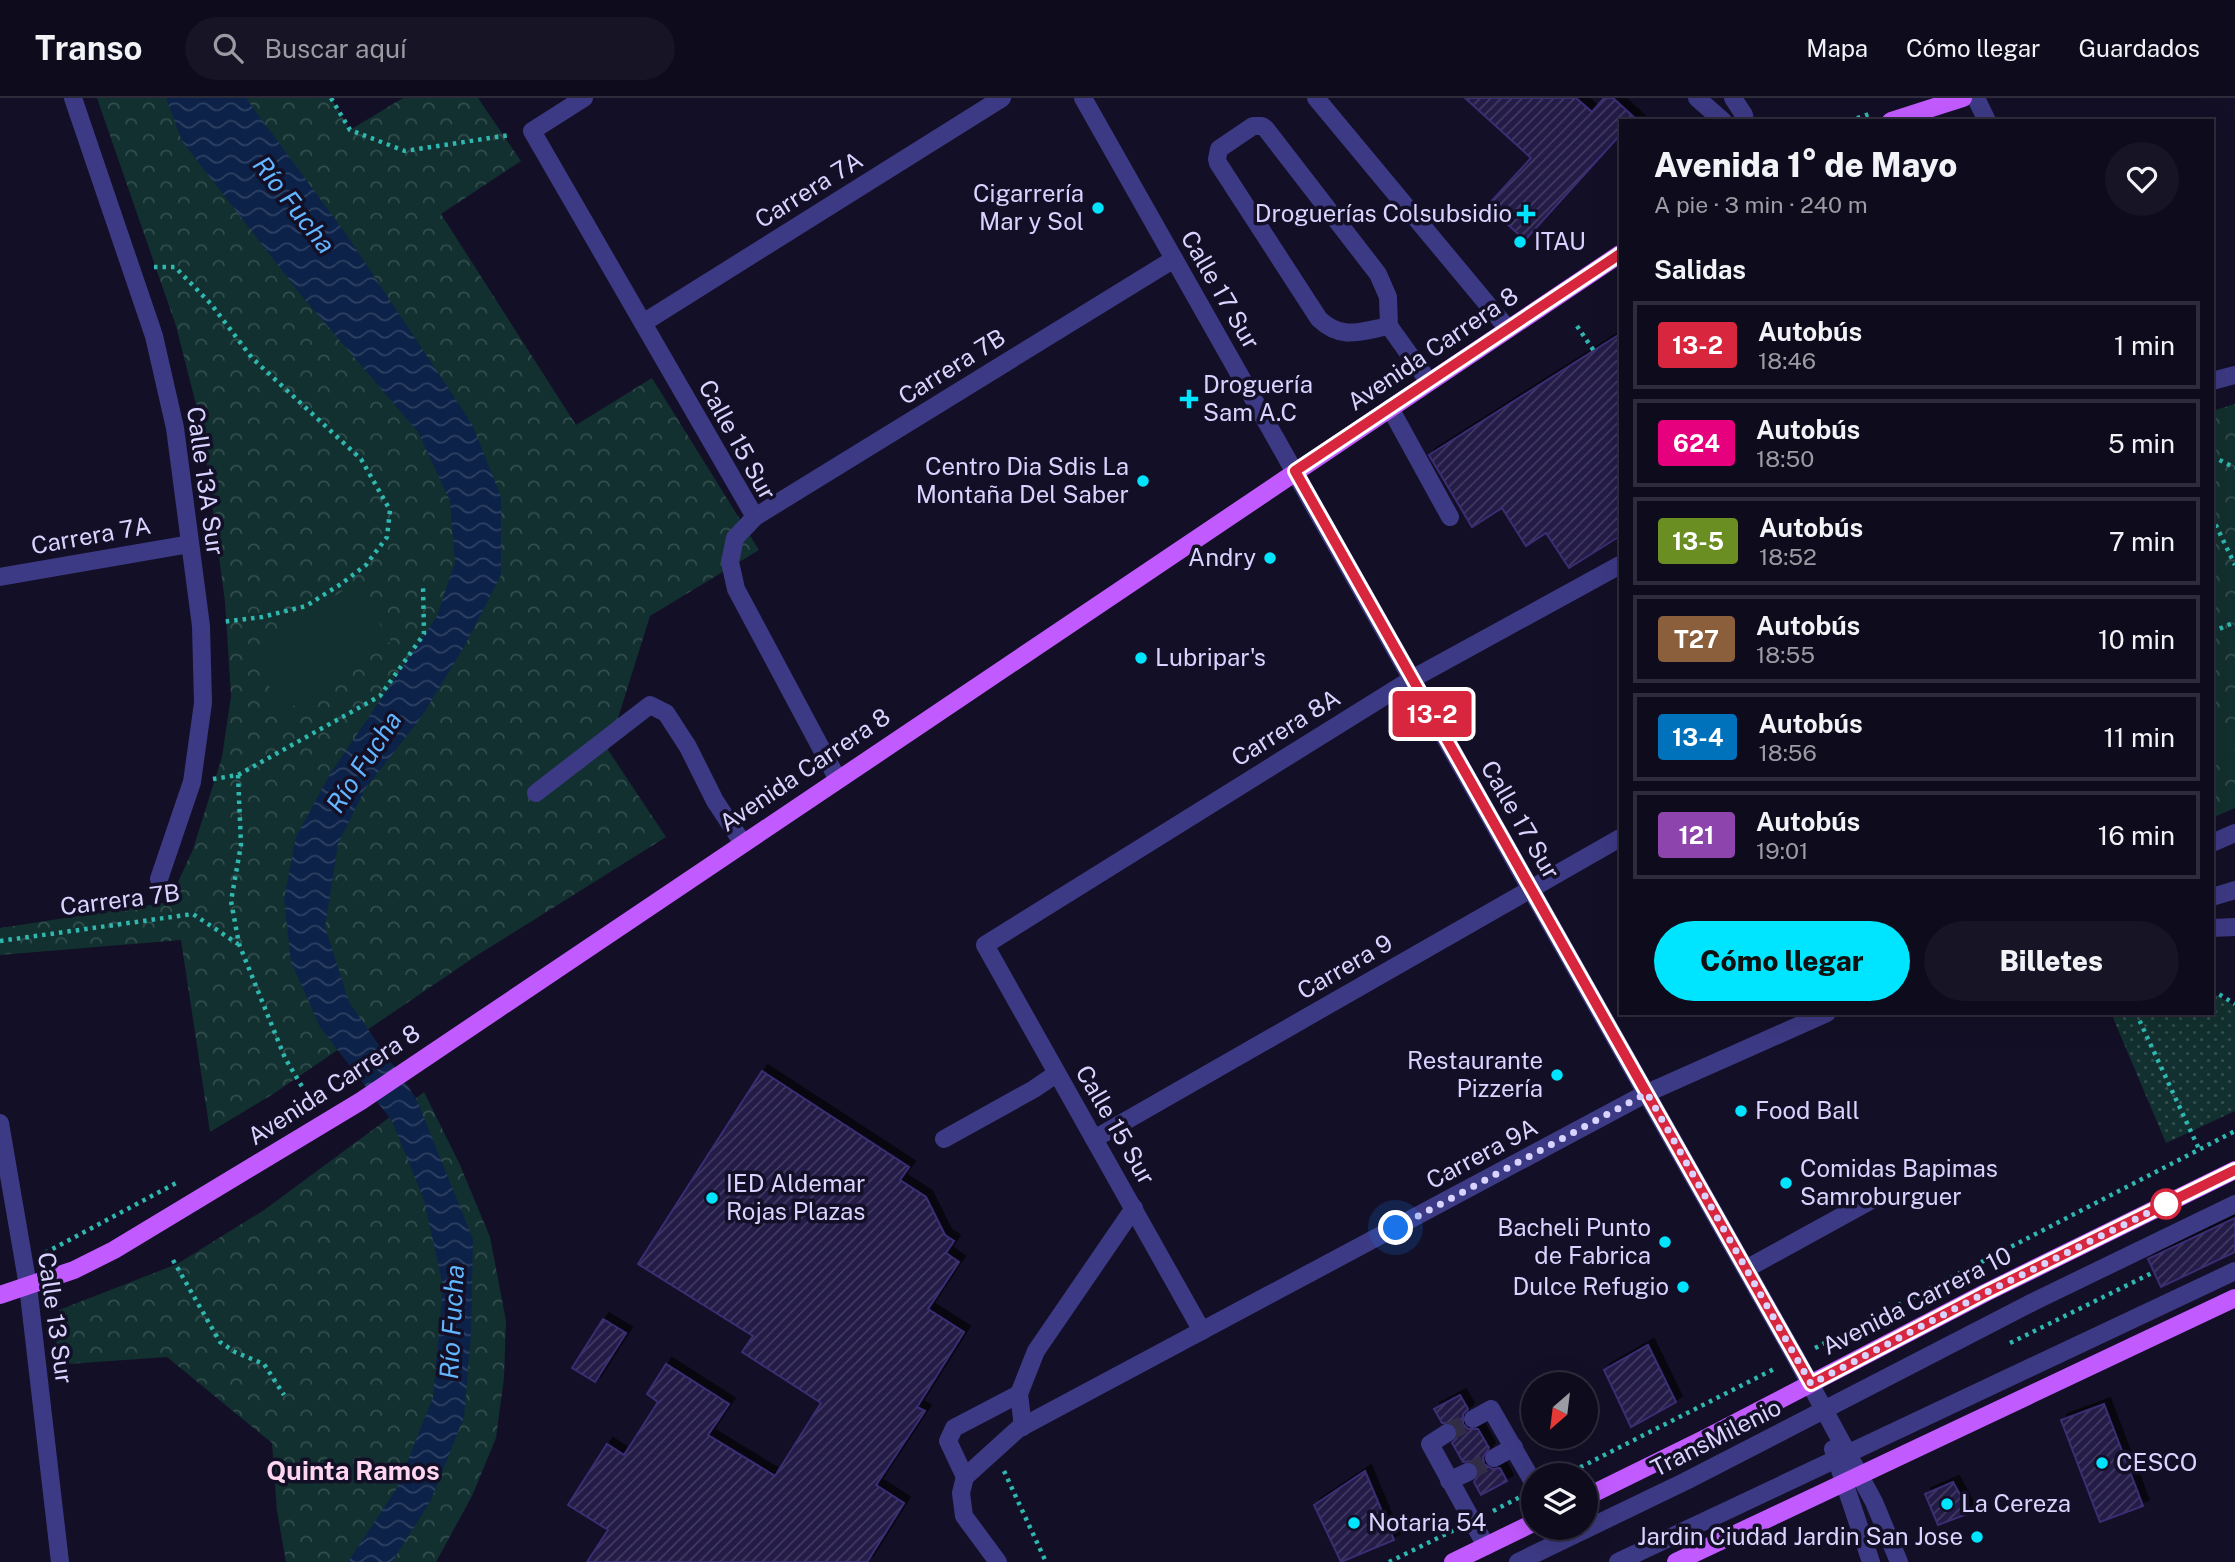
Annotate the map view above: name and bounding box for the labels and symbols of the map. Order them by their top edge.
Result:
street label: Carrera 7A [750,145,867,233]
water label: Río Fucha [247,150,342,259]
place label: Cigarrería Mar y Sol [973,179,1084,235]
place label: Droguerías Colsubsidio [1255,199,1512,227]
marker: Cigarrería Mar y Sol [1090,200,1106,216]
marker: Droguerías Colsubsidio [1518,206,1534,222]
street label: Calle 17 Sur [1176,225,1266,354]
place label: ITAU [1534,227,1586,255]
marker: ITAU [1512,234,1528,250]
street label: Avenida Carrera 8 [1342,281,1523,416]
street label: Carrera 7B [893,322,1010,410]
place label: Droguería Sam A.C [1203,370,1313,426]
street label: Calle 15 Sur [693,375,782,504]
marker: Droguería Sam A.C [1181,391,1197,407]
street label: Calle 13A Sur [182,405,230,557]
place label: Centro Dia Sdis La Montaña Del Saber [916,452,1129,508]
marker: Centro Dia Sdis La Montaña Del Saber [1135,473,1151,489]
street label: Carrera 7A [29,511,153,559]
place label: Andry [1188,543,1256,571]
marker: Andry [1262,550,1278,566]
place label: Lubripar's [1155,643,1266,671]
marker: Lubripar's [1133,650,1149,666]
street label: Carrera 8A [1226,683,1345,771]
line badge: 13-2 [1383,691,1481,737]
street label: Avenida Carrera 8 [714,702,895,837]
water label: Río Fucha [319,705,408,818]
street label: Calle 17 Sur [1476,755,1566,884]
street label: Carrera 7B [58,878,181,920]
street label: Carrera 9 [1292,928,1397,1004]
street label: Avenida Carrera 8 [242,1018,425,1150]
place label: Restaurante Pizzería [1407,1046,1543,1102]
street label: Calle 15 Sur [1070,1060,1161,1189]
marker: Restaurante Pizzería [1549,1067,1565,1083]
place label: Food Ball [1755,1096,1860,1124]
marker: Food Ball [1733,1103,1749,1119]
street label: Carrera 9A [1421,1112,1542,1194]
place label: Comidas Bapimas Samroburguer [1800,1154,1998,1210]
place label: IED Aldemar Rojas Plazas [726,1169,865,1225]
marker: Comidas Bapimas Samroburguer [1778,1175,1794,1191]
unlabelled marker [2151,1189,2181,1219]
marker: IED Aldemar Rojas Plazas [704,1190,720,1206]
your location [1378,1210,1413,1245]
place label: Bacheli Punto de Fabrica [1497,1213,1651,1269]
marker: Bacheli Punto de Fabrica [1657,1234,1673,1250]
street label: Avenida Carrera 10 [1817,1240,2016,1360]
street label: Calle 13 Sur [33,1250,79,1386]
water label: Río Fucha [433,1264,470,1380]
place label: Dulce Refugio [1513,1272,1669,1300]
marker: Dulce Refugio [1675,1279,1691,1295]
north arrow [1521,1372,1598,1449]
street label: TransMilenio [1646,1392,1785,1482]
place label: CESCO [2116,1448,2197,1476]
district label: Quinta Ramos [266,1455,440,1486]
marker: CESCO [2094,1455,2110,1471]
place label: La Cereza [1961,1489,2071,1517]
marker: La Cereza [1939,1496,1955,1512]
place label: Notaria 54 [1368,1508,1486,1536]
marker: Notaria 54 [1346,1515,1362,1531]
place label: Jardin Ciudad Jardin San Jose [1637,1522,1963,1550]
marker: Jardin Ciudad Jardin San Jose [1969,1529,1985,1545]

